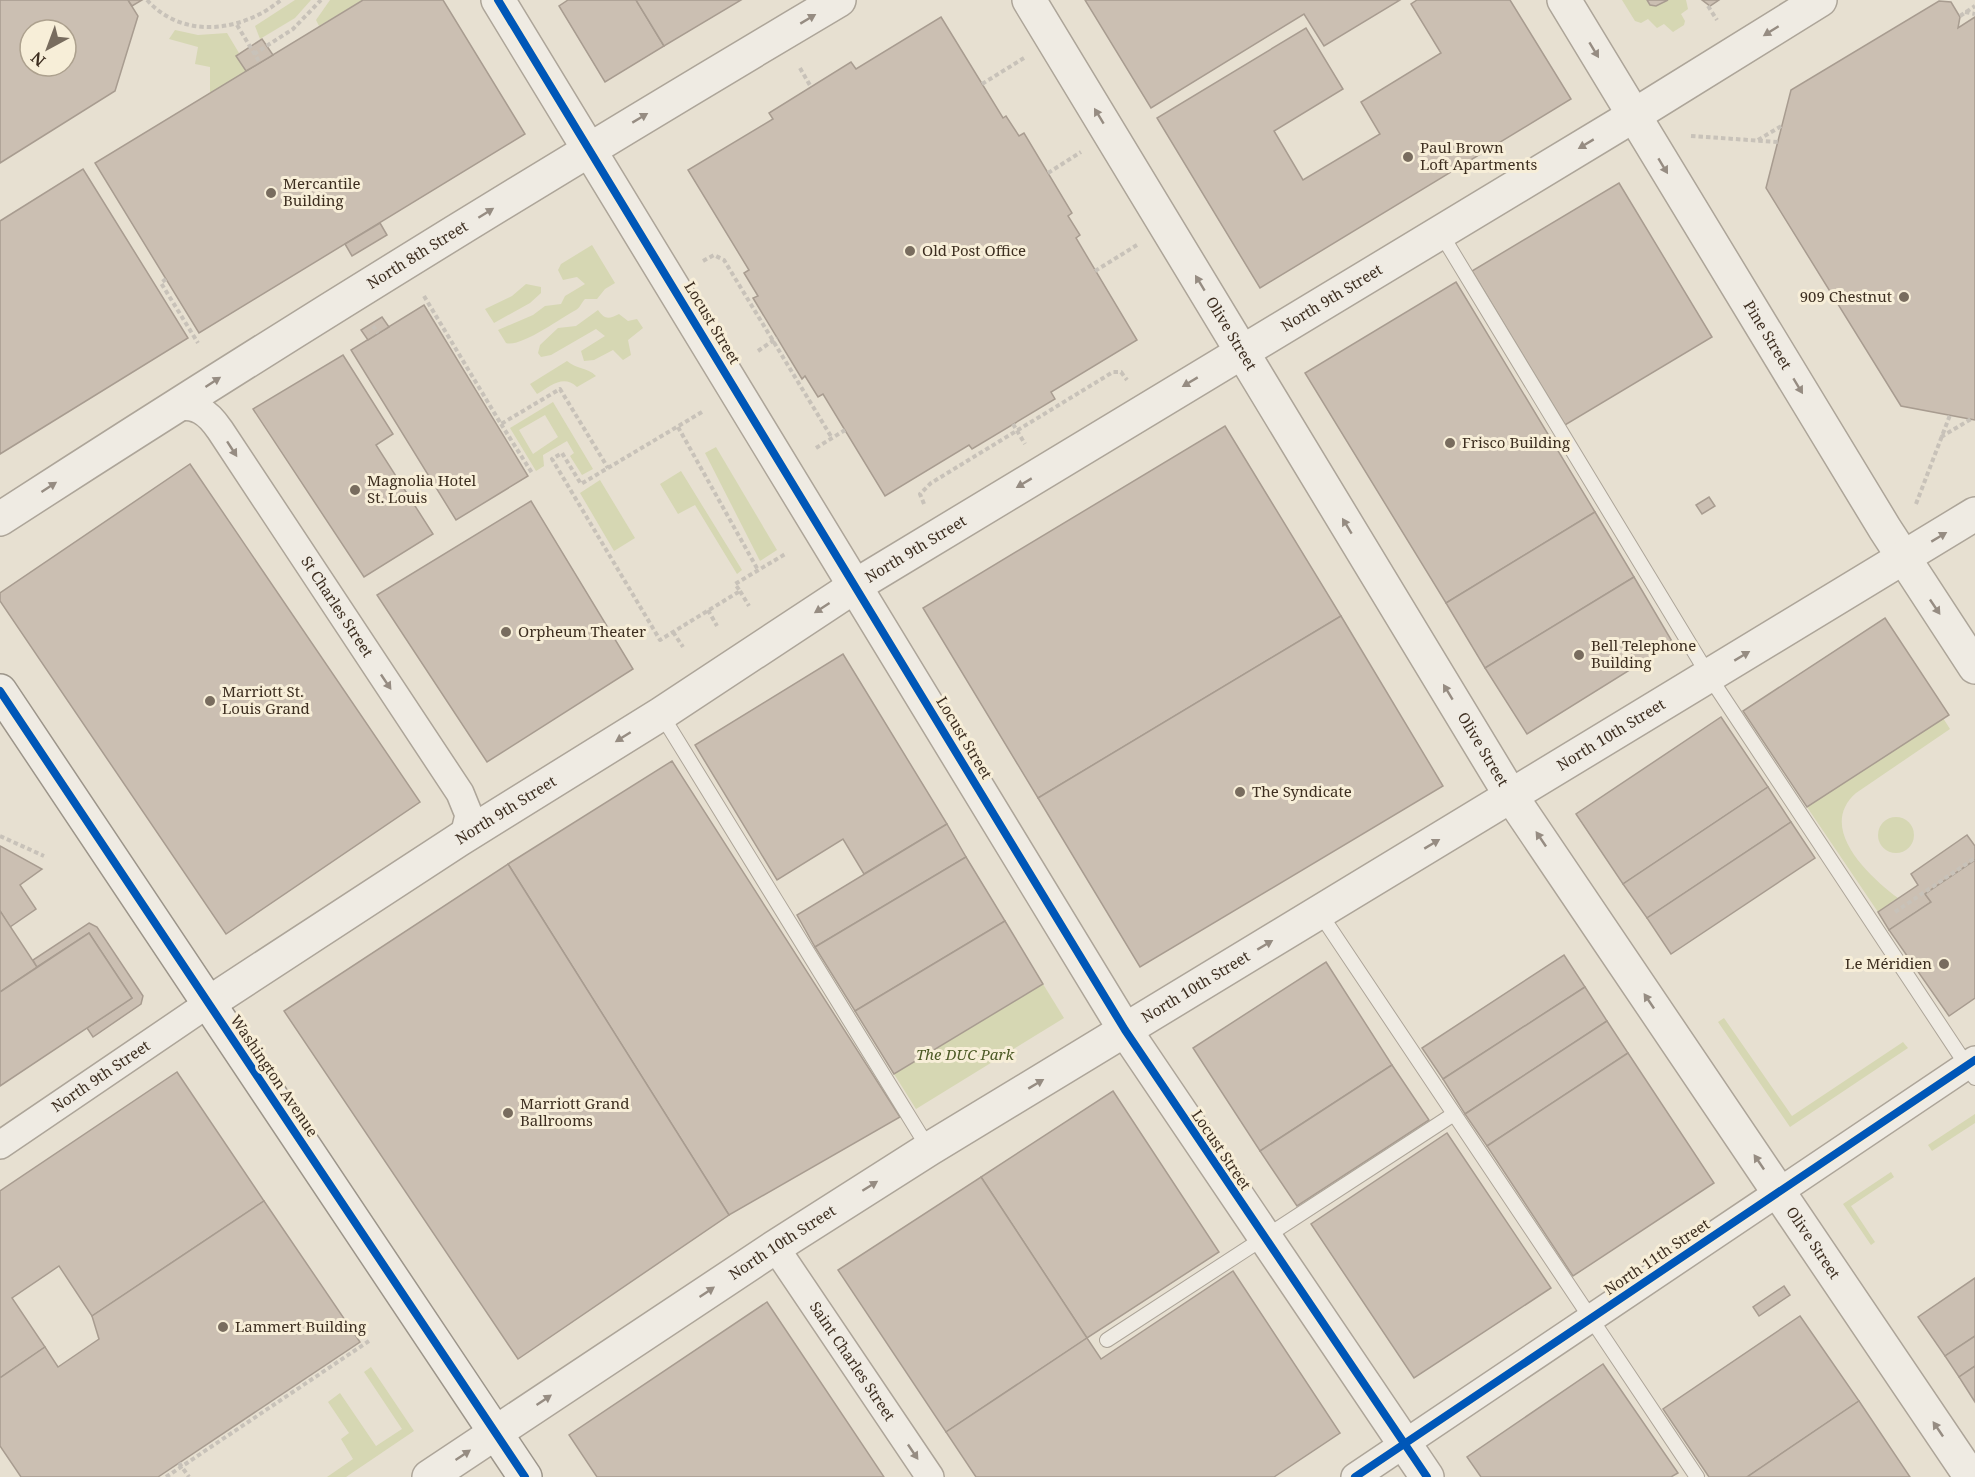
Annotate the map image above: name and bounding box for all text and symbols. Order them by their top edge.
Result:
one-way arrow [800,13,816,24]
north arrow [18,18,78,78]
one-way arrow [1762,25,1779,36]
one-way arrow [1588,42,1599,58]
text: N [26,47,50,72]
one-way arrow [1094,107,1104,124]
one-way arrow [632,113,648,124]
place label: Paul Brown Loft Apartments [1420,137,1537,174]
one-way arrow [1577,139,1594,149]
marker: Paul Brown Loft Apartments [1401,150,1415,164]
one-way arrow [1658,158,1669,174]
place label: Mercantile Building [283,173,360,210]
marker: Mercantile Building [264,186,278,200]
one-way arrow [478,207,494,218]
street label: North 8th Street [363,215,471,293]
place label: Old Post Office [922,240,1026,260]
marker: Old Post Office [903,244,917,258]
street label: North 9th Street [1277,259,1386,335]
one-way arrow [1194,275,1205,291]
street label: Locust Street [680,278,745,367]
place label: 909 Chestnut [1800,286,1892,306]
marker: 909 Chestnut [1897,290,1911,304]
street label: Olive Street [1202,292,1262,374]
street label: Pine Street [1740,296,1797,373]
one-way arrow [205,376,221,387]
one-way arrow [1182,376,1198,387]
one-way arrow [1792,378,1803,394]
place label: Frisco Building [1462,432,1570,452]
marker: Frisco Building [1443,436,1457,450]
one-way arrow [227,441,238,457]
place label: Magnolia Hotel St. Louis [367,470,477,507]
one-way arrow [1016,478,1032,489]
one-way arrow [41,482,57,493]
marker: Magnolia Hotel St. Louis [348,483,362,497]
street label: North 9th Street [861,510,970,587]
one-way arrow [1341,518,1352,534]
one-way arrow [1931,531,1947,542]
street label: St Charles Street [297,552,378,661]
one-way arrow [1929,599,1941,615]
one-way arrow [815,602,831,614]
place label: Orpheum Theater [518,621,646,641]
marker: Orpheum Theater [499,625,513,639]
place label: Bell Telephone Building [1591,635,1696,672]
marker: Bell Telephone Building [1572,648,1586,662]
one-way arrow [1734,651,1751,661]
one-way arrow [380,674,391,690]
place label: Marriott St. Louis Grand [222,681,310,718]
one-way arrow [1443,684,1454,700]
street label: Locust Street [932,693,997,782]
marker: Marriott St. Louis Grand [203,694,217,708]
street label: North 10th Street [1553,694,1668,775]
street label: Olive Street [1454,708,1514,790]
one-way arrow [615,731,631,742]
street label: North 9th Street [451,771,560,848]
place label: The Syndicate [1252,781,1352,801]
marker: The Syndicate [1233,785,1247,799]
one-way arrow [1536,831,1547,847]
one-way arrow [1424,839,1440,850]
one-way arrow [1257,940,1274,950]
street label: North 10th Street [1137,946,1253,1027]
place label: Le Méridien [1845,953,1932,973]
marker: Le Méridien [1937,957,1951,971]
one-way arrow [1644,993,1655,1009]
street label: Washington Avenue [227,1011,323,1140]
street label: North 9th Street [47,1035,153,1116]
park label: The DUC Park [916,1044,1015,1064]
one-way arrow [1028,1078,1044,1089]
place label: Marriott Grand Ballrooms [520,1093,629,1130]
street label: Locust Street [1188,1105,1256,1193]
marker: Marriott Grand Ballrooms [501,1106,515,1120]
one-way arrow [1753,1155,1765,1171]
one-way arrow [862,1181,879,1192]
street label: North 10th Street [725,1200,839,1284]
street label: Olive Street [1782,1202,1845,1282]
street label: North 11th Street [1600,1213,1713,1299]
one-way arrow [698,1286,714,1298]
street label: Saint Charles Street [806,1297,900,1424]
place label: Lammert Building [235,1316,366,1336]
marker: Lammert Building [216,1320,230,1334]
one-way arrow [536,1394,552,1406]
one-way arrow [1933,1420,1944,1437]
one-way arrow [907,1444,918,1460]
one-way arrow [454,1449,470,1461]

